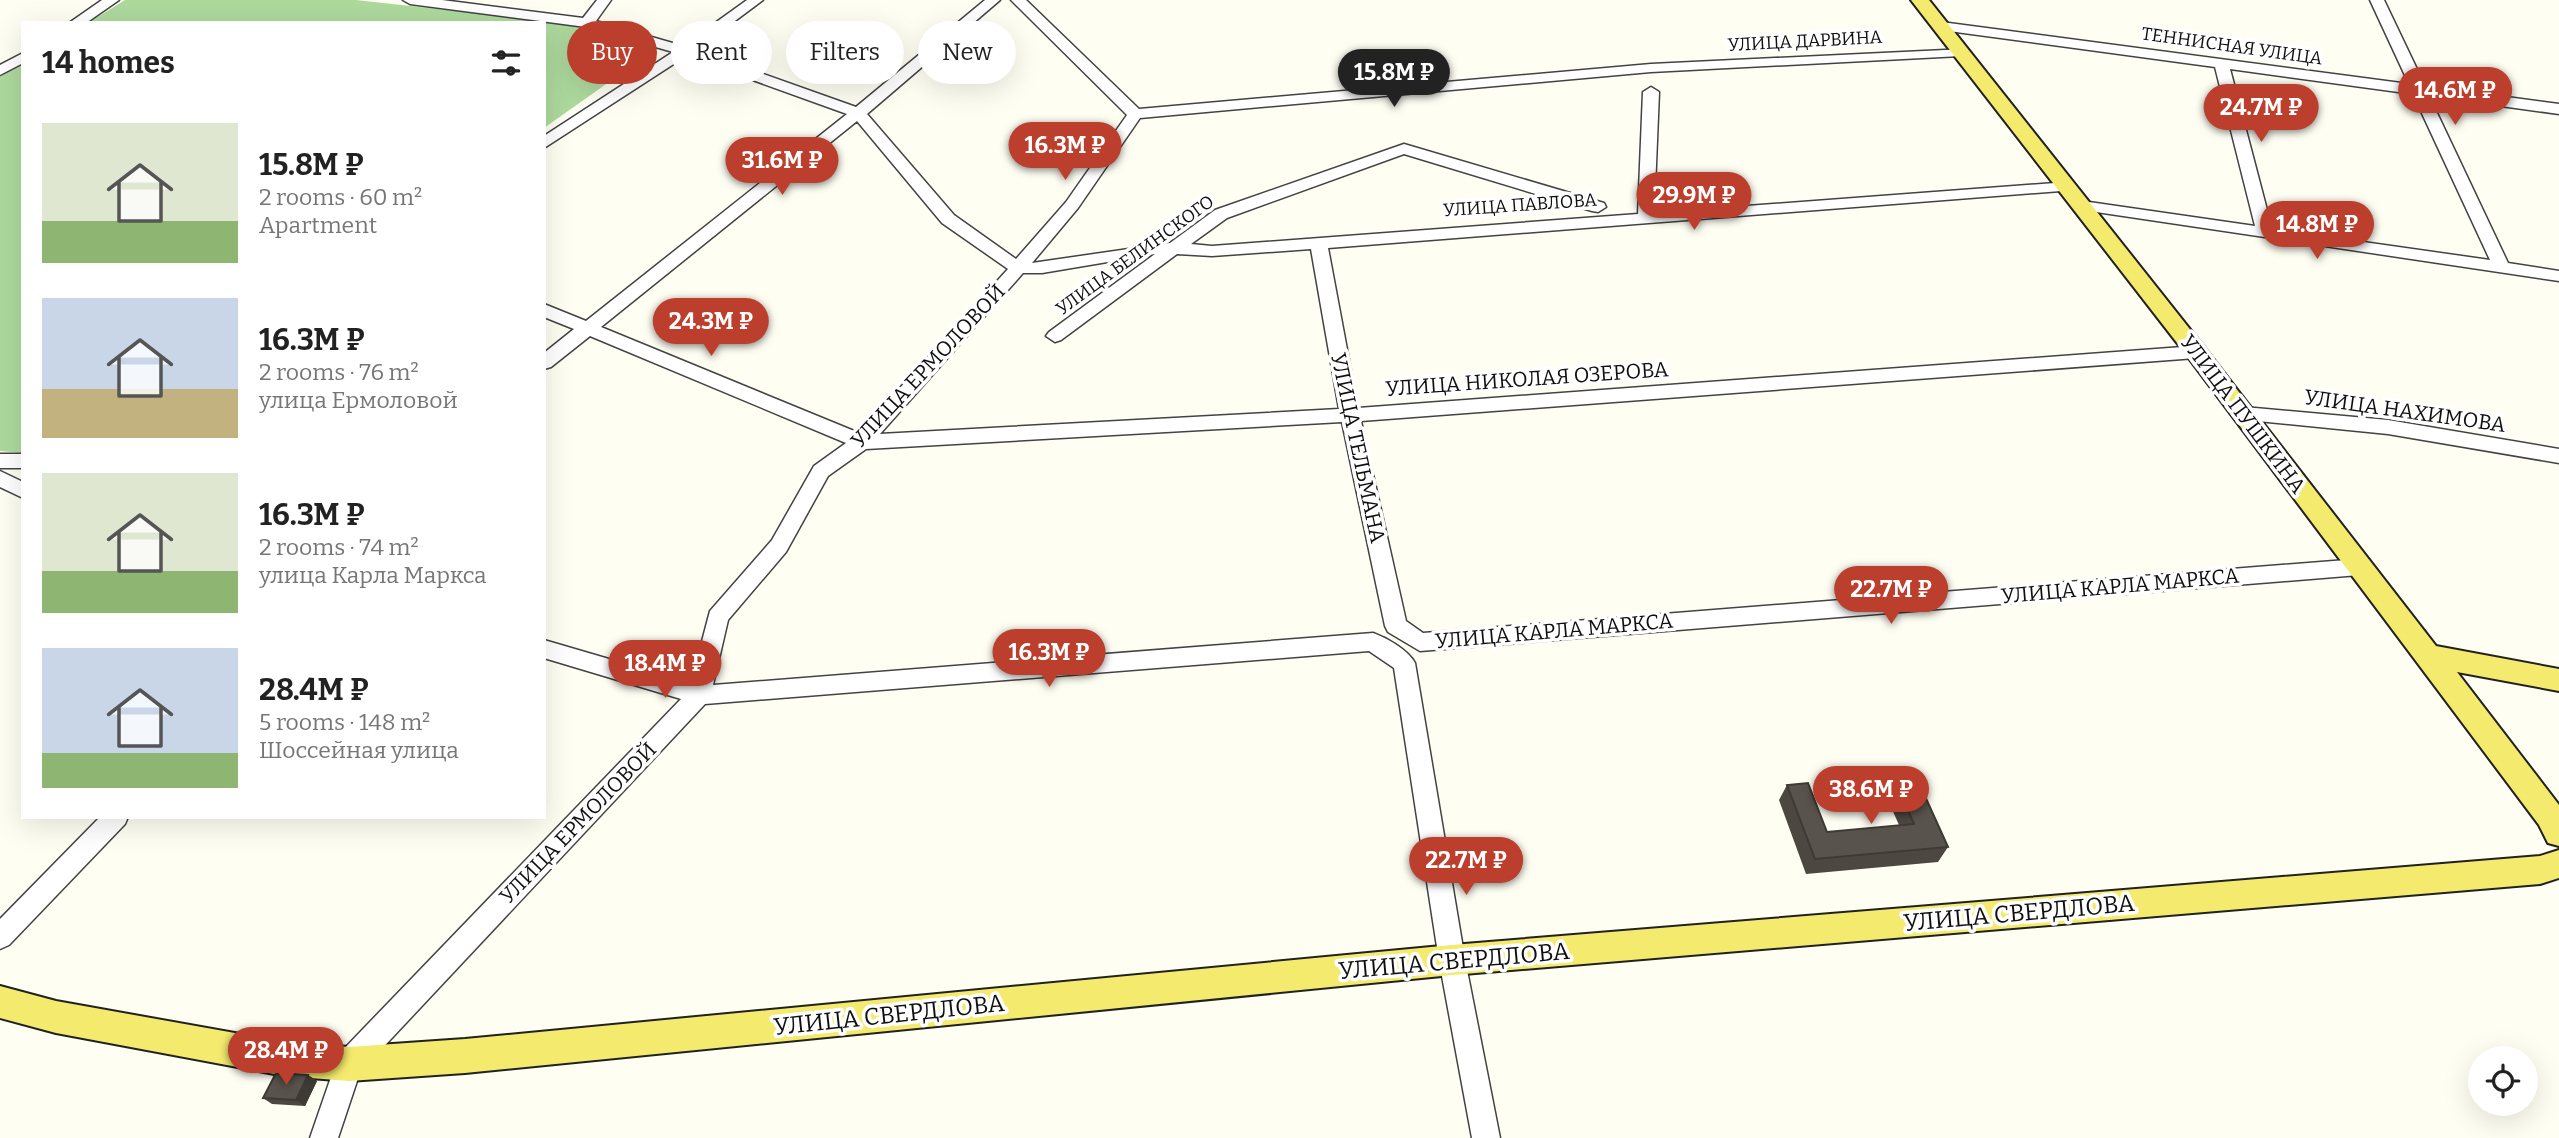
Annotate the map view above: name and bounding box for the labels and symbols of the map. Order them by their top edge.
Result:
street label: ТЕННИСНАЯ УЛИЦА [2140,22,2324,70]
street label: УЛИЦА ДАРВИНА [1727,26,1883,56]
pin: 15.8M ₽ [1329,50,1459,109]
pin: 14.6M ₽ [2390,68,2520,127]
pin: 24.7M ₽ [2196,85,2326,144]
pin: 16.3M ₽ [1000,122,1130,182]
pin: 31.6M ₽ [717,138,847,197]
pin: 29.9M ₽ [1629,173,1759,232]
street label: УЛИЦА ПАВЛОВА [1442,189,1598,221]
street label: УЛИЦА БЕЛИНСКОГО [1052,190,1218,320]
pin: 14.8M ₽ [2252,202,2382,261]
street label: УЛИЦА ЕРМОЛОВОЙ [845,279,1011,453]
pin: 24.3M ₽ [646,298,776,358]
street label: УЛИЦА ПУШКИНА [2175,329,2311,499]
street label: УЛИЦА ТЕЛЬМАНА [1325,351,1391,546]
street label: УЛИЦА НИКОЛАЯ ОЗЕРОВА [1385,356,1669,402]
street label: УЛИЦА НАХИМОВА [2303,384,2507,438]
street label: УЛИЦА КАРЛА МАРКСА [2000,563,2240,609]
pin: 22.7M ₽ [1826,566,1956,626]
street label: УЛИЦА КАРЛА МАРКСА [1434,608,1674,654]
pin: 16.3M ₽ [984,630,1114,689]
pin: 18.4M ₽ [600,640,730,700]
street label: УЛИЦА ЕРМОЛОВОЙ [494,737,662,909]
pin: 38.6M ₽ [1806,766,1936,826]
pin: 22.7M ₽ [1401,838,1531,897]
street label: УЛИЦА СВЕРДЛОВА [1902,889,2136,937]
street label: УЛИЦА СВЕРДЛОВА [1337,937,1571,985]
street label: УЛИЦА СВЕРДЛОВА [772,989,1006,1041]
pin: 28.4M ₽ [221,1028,351,1087]

